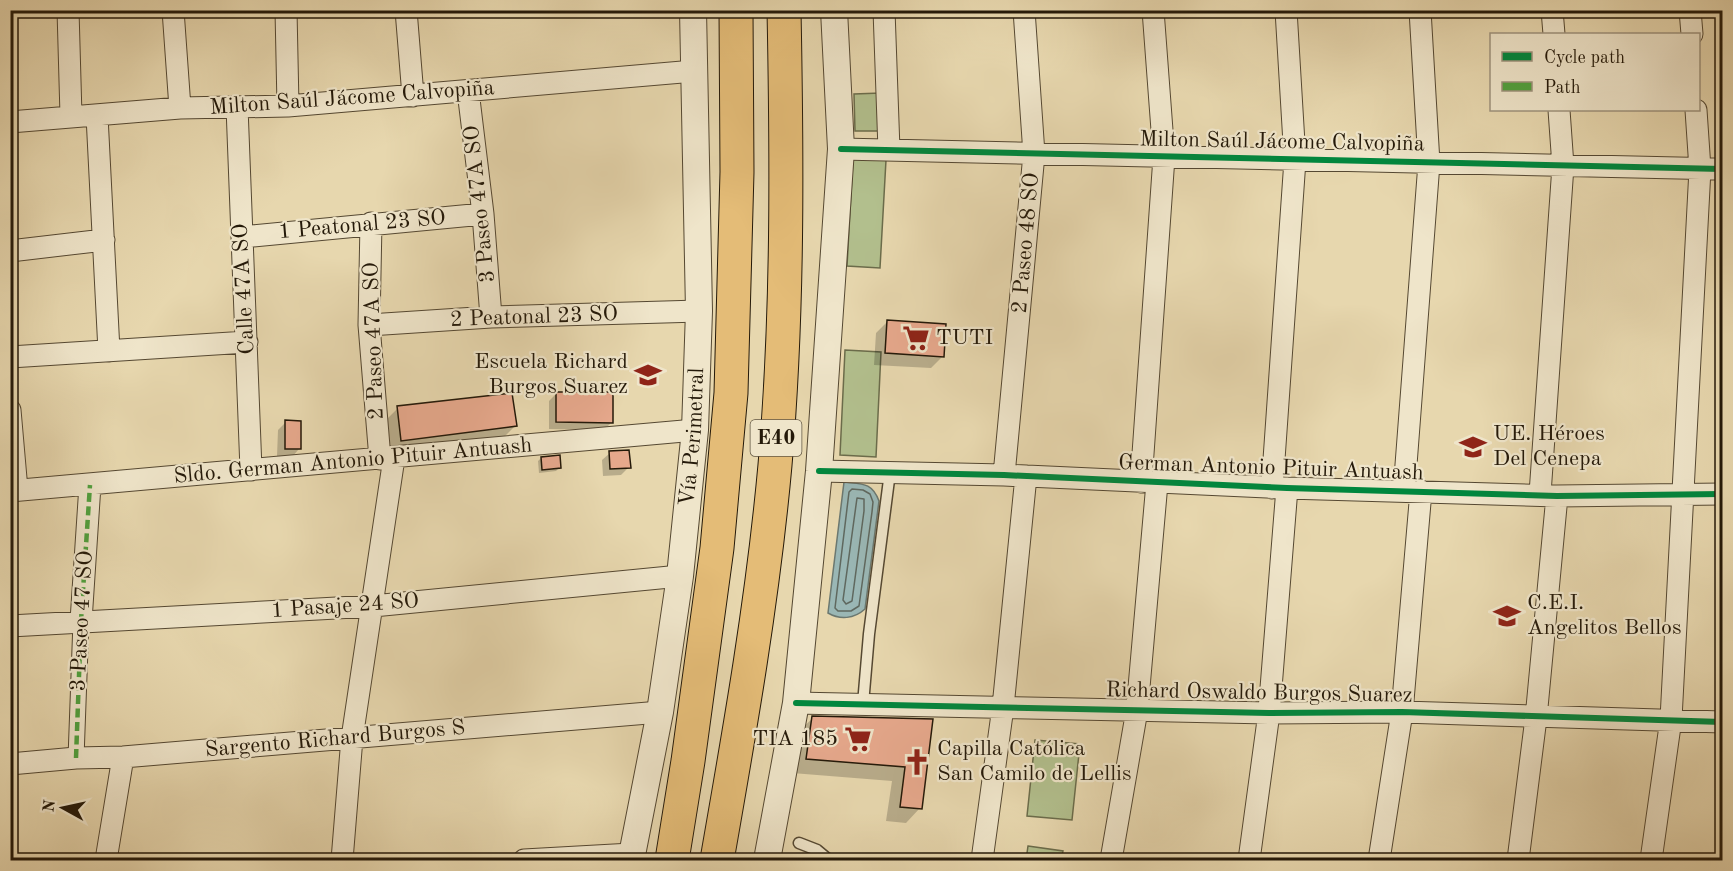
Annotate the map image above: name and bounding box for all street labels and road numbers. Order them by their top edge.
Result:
street label: Milton Saúl Jácome Calvopiña [209,77,495,119]
street label: 3 Paseo 47A SO [461,124,499,284]
street label: Milton Saúl Jácome Calvopiña [1139,129,1425,155]
street label: 2 Paseo 48 SO [1009,172,1043,314]
street label: 1 Peatonal 23 SO [277,207,447,243]
street label: Calle 47A SO [230,223,258,355]
street label: 2 Paseo 47A SO [360,262,388,420]
street label: 2 Peatonal 23 SO [450,303,618,331]
street label: Vía Perimetral [676,367,708,507]
road number: E40 [750,420,802,456]
street label: Sldo. German Antonio Pituir Antuash [173,434,533,488]
street label: German Antonio Pituir Antuash [1118,452,1424,484]
street label: 3 Paseo 47 SO [67,550,97,692]
street label: 1 Pasaje 24 SO [270,590,420,622]
street label: Richard Oswaldo Burgos Suarez [1105,679,1413,707]
street label: Sargento Richard Burgos S [204,717,466,761]

